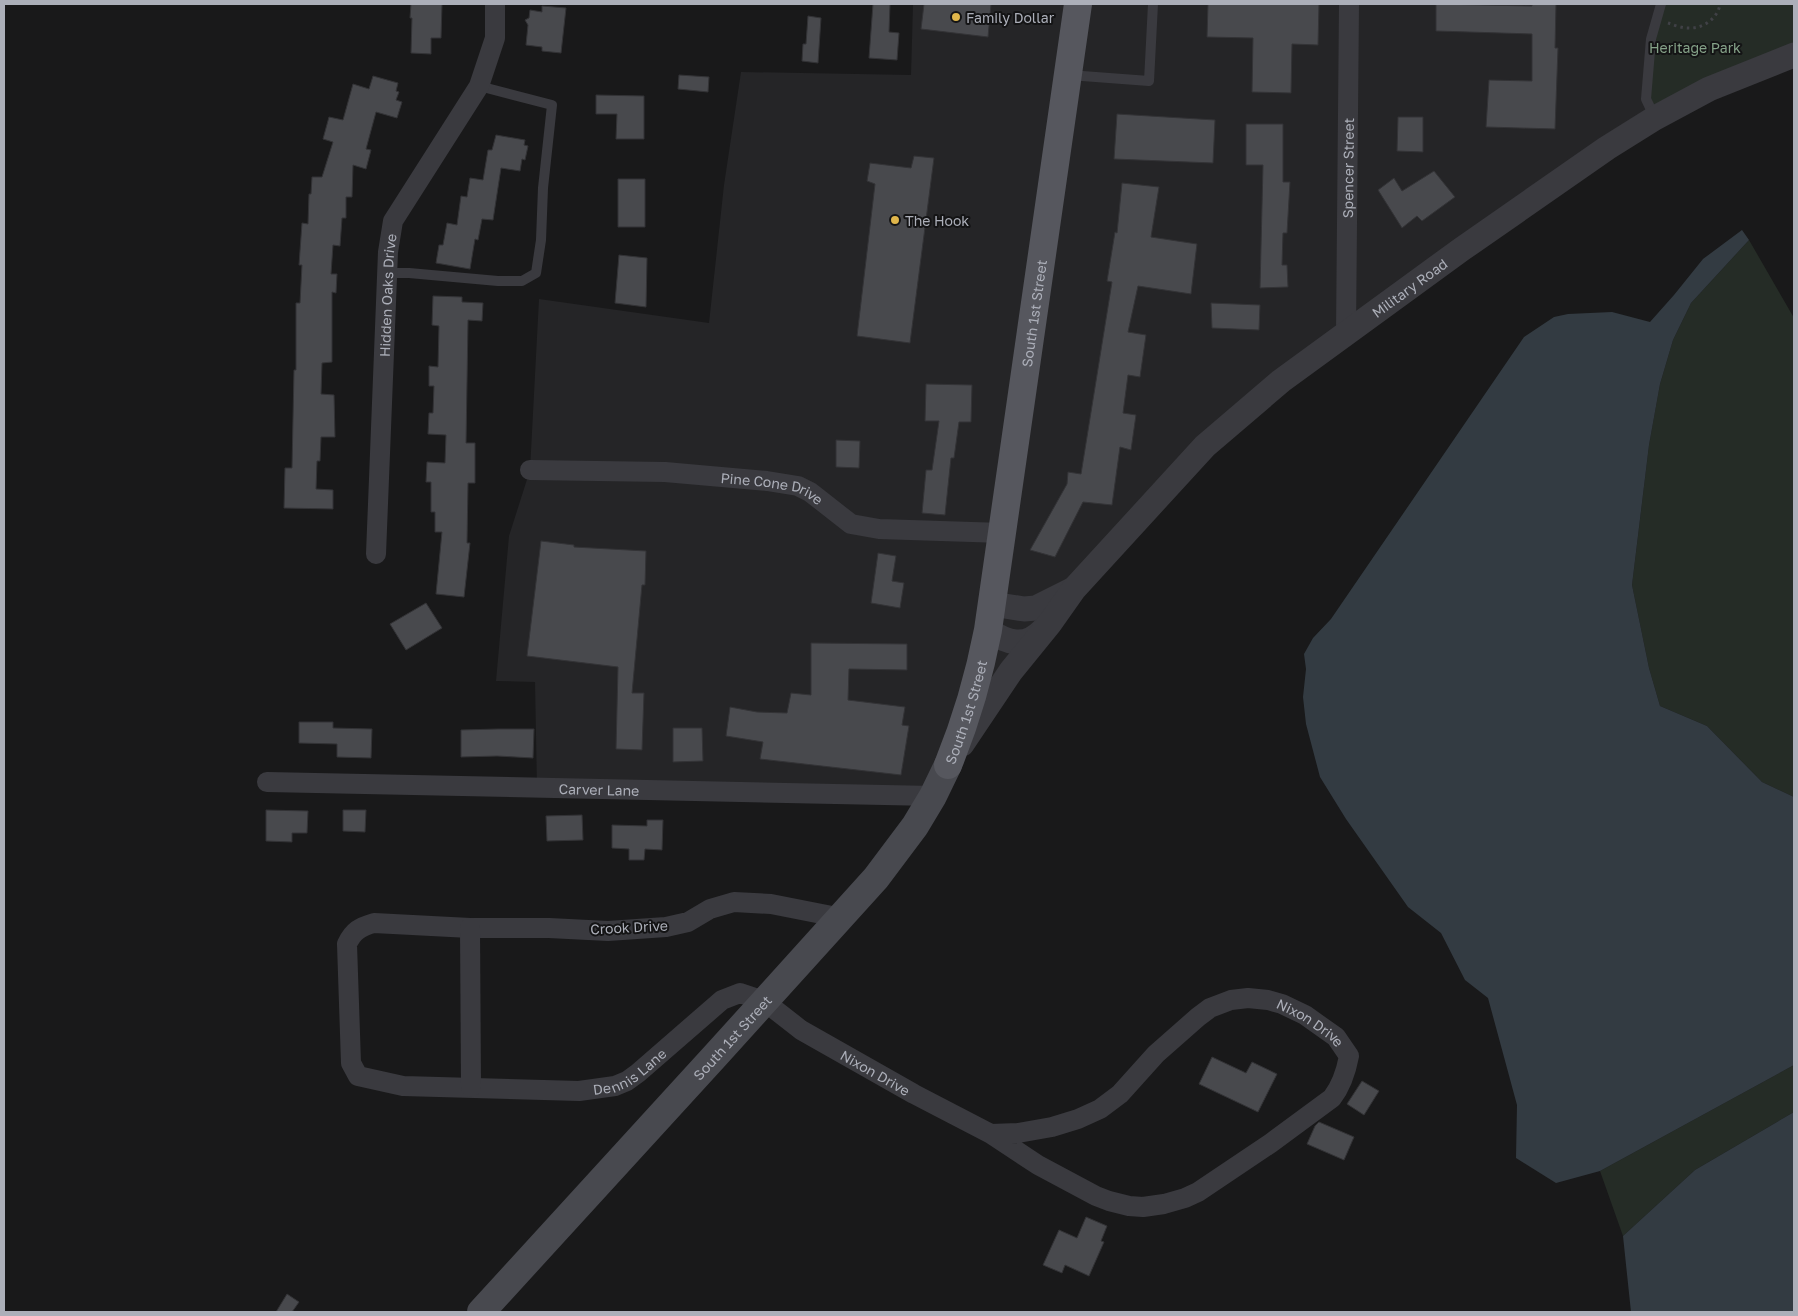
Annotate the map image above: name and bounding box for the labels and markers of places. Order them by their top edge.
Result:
place label: Family Dollar [966,9,1055,26]
marker: Family Dollar [950,11,962,23]
place label: The Hook [905,212,969,229]
marker: The Hook [889,214,901,226]

